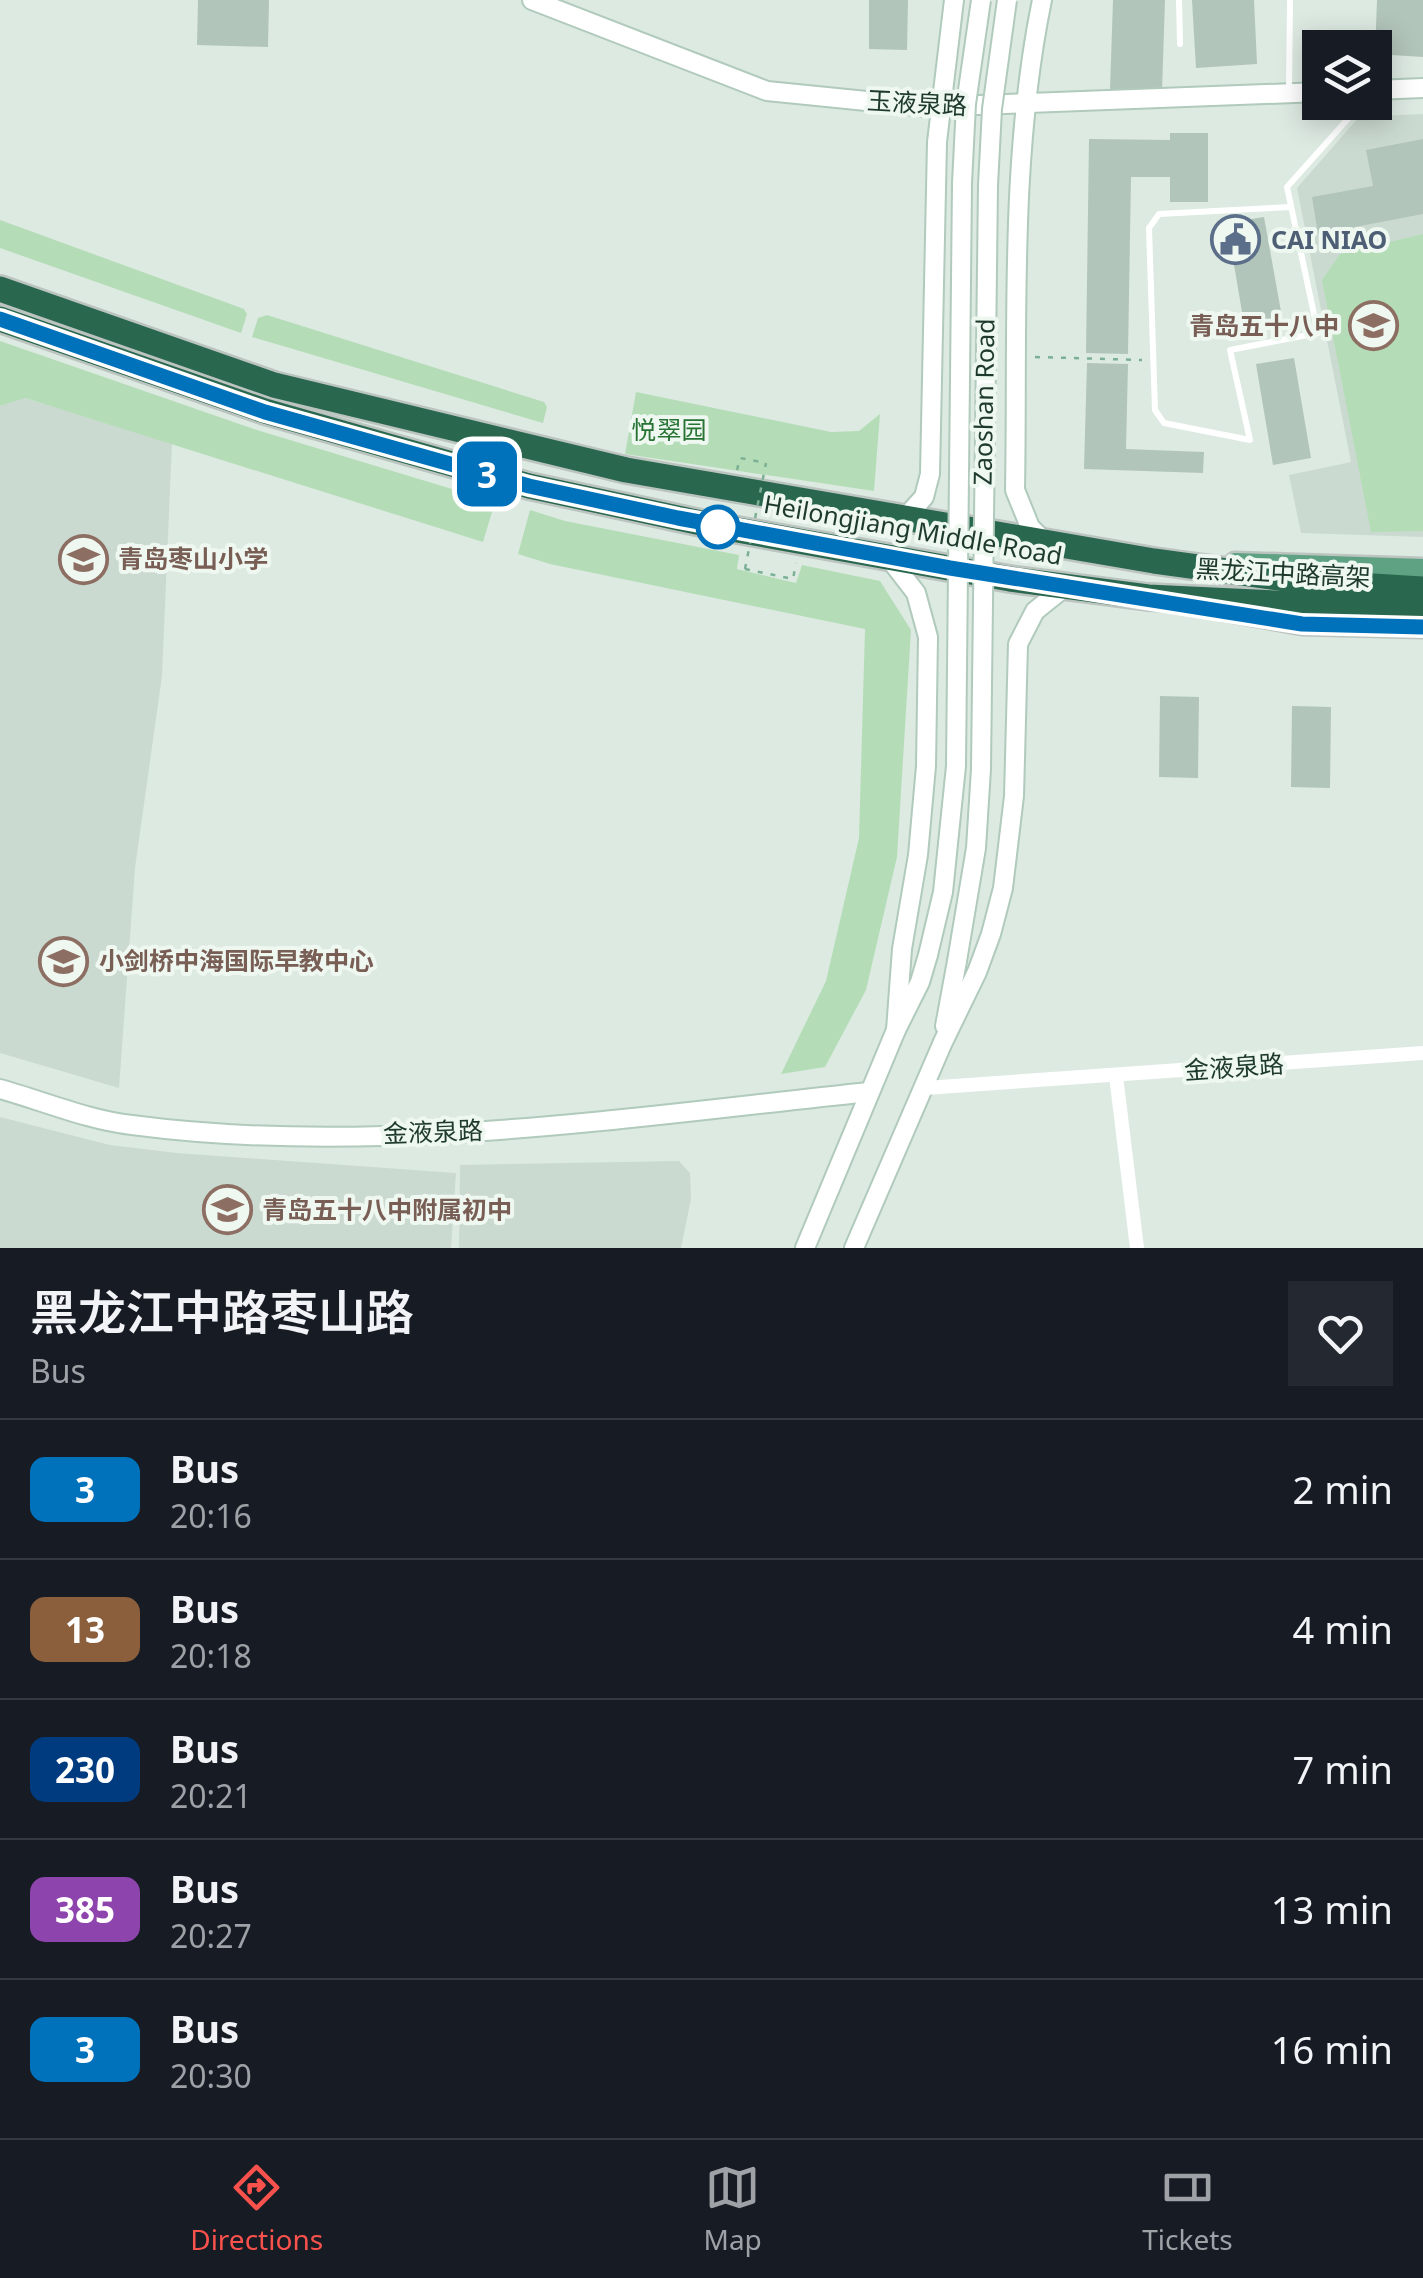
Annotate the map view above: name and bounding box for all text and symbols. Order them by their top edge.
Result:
map controls [1302,30,1392,120]
button: layers [1302,30,1392,120]
street label: 玉液泉路 [866,82,968,122]
public building icon: CAI NIAO [1210,214,1262,266]
place label: CAI NIAO [1271,222,1387,256]
school or university icon: 青岛五十八中 [1348,300,1400,352]
place label: 青岛五十八中 [1189,308,1339,342]
street label: Zaoshan Road [965,318,1001,486]
park label: 悦翠园 [631,412,707,446]
line badge: 3 [454,442,520,506]
text: 3 [477,451,497,498]
street label: Heilongjiang Middle Road [761,486,1065,572]
unlabelled marker [697,506,739,548]
school or university icon: 青岛枣山小学 [57,533,109,585]
place label: 青岛枣山小学 [118,541,268,575]
street label: 黑龙江中路高架 [1195,550,1371,594]
school or university icon: 小剑桥中海国际早教中心 [38,935,90,987]
place label: 小剑桥中海国际早教中心 [99,943,374,977]
street label: 金液泉路 [1183,1046,1285,1086]
street label: 金液泉路 [382,1112,484,1150]
school or university icon: 青岛五十八中附属初中 [201,1184,253,1236]
place label: 青岛五十八中附属初中 [262,1192,512,1226]
text: 黑龙江中路枣山路 [30,1279,414,1344]
button: heart [1288,1281,1393,1386]
text: Bus [30,1349,86,1392]
text: Bus [170,1442,239,1494]
text: 2 min [1293,1463,1393,1515]
text: 3 [75,1466,95,1513]
text: 20:16 [170,1494,252,1537]
text: Bus [170,1582,239,1634]
text: 4 min [1293,1603,1393,1655]
text: 13 [65,1606,105,1653]
text: 20:18 [170,1634,252,1677]
text: Bus [170,1722,239,1774]
text: 7 min [1293,1743,1393,1795]
text: 230 [55,1746,115,1793]
text: 20:21 [170,1774,252,1817]
text: Bus [170,1862,239,1914]
text: 13 min [1271,1883,1393,1935]
text: 385 [55,1886,115,1933]
text: 20:27 [170,1914,252,1957]
text: Bus [170,2002,239,2054]
text: 16 min [1271,2023,1393,2075]
text: 3 [75,2026,95,2073]
text: 20:30 [170,2054,252,2097]
tab: Directions [190,2160,323,2258]
tab: Map [704,2160,762,2258]
tab: Tickets [1142,2160,1233,2258]

